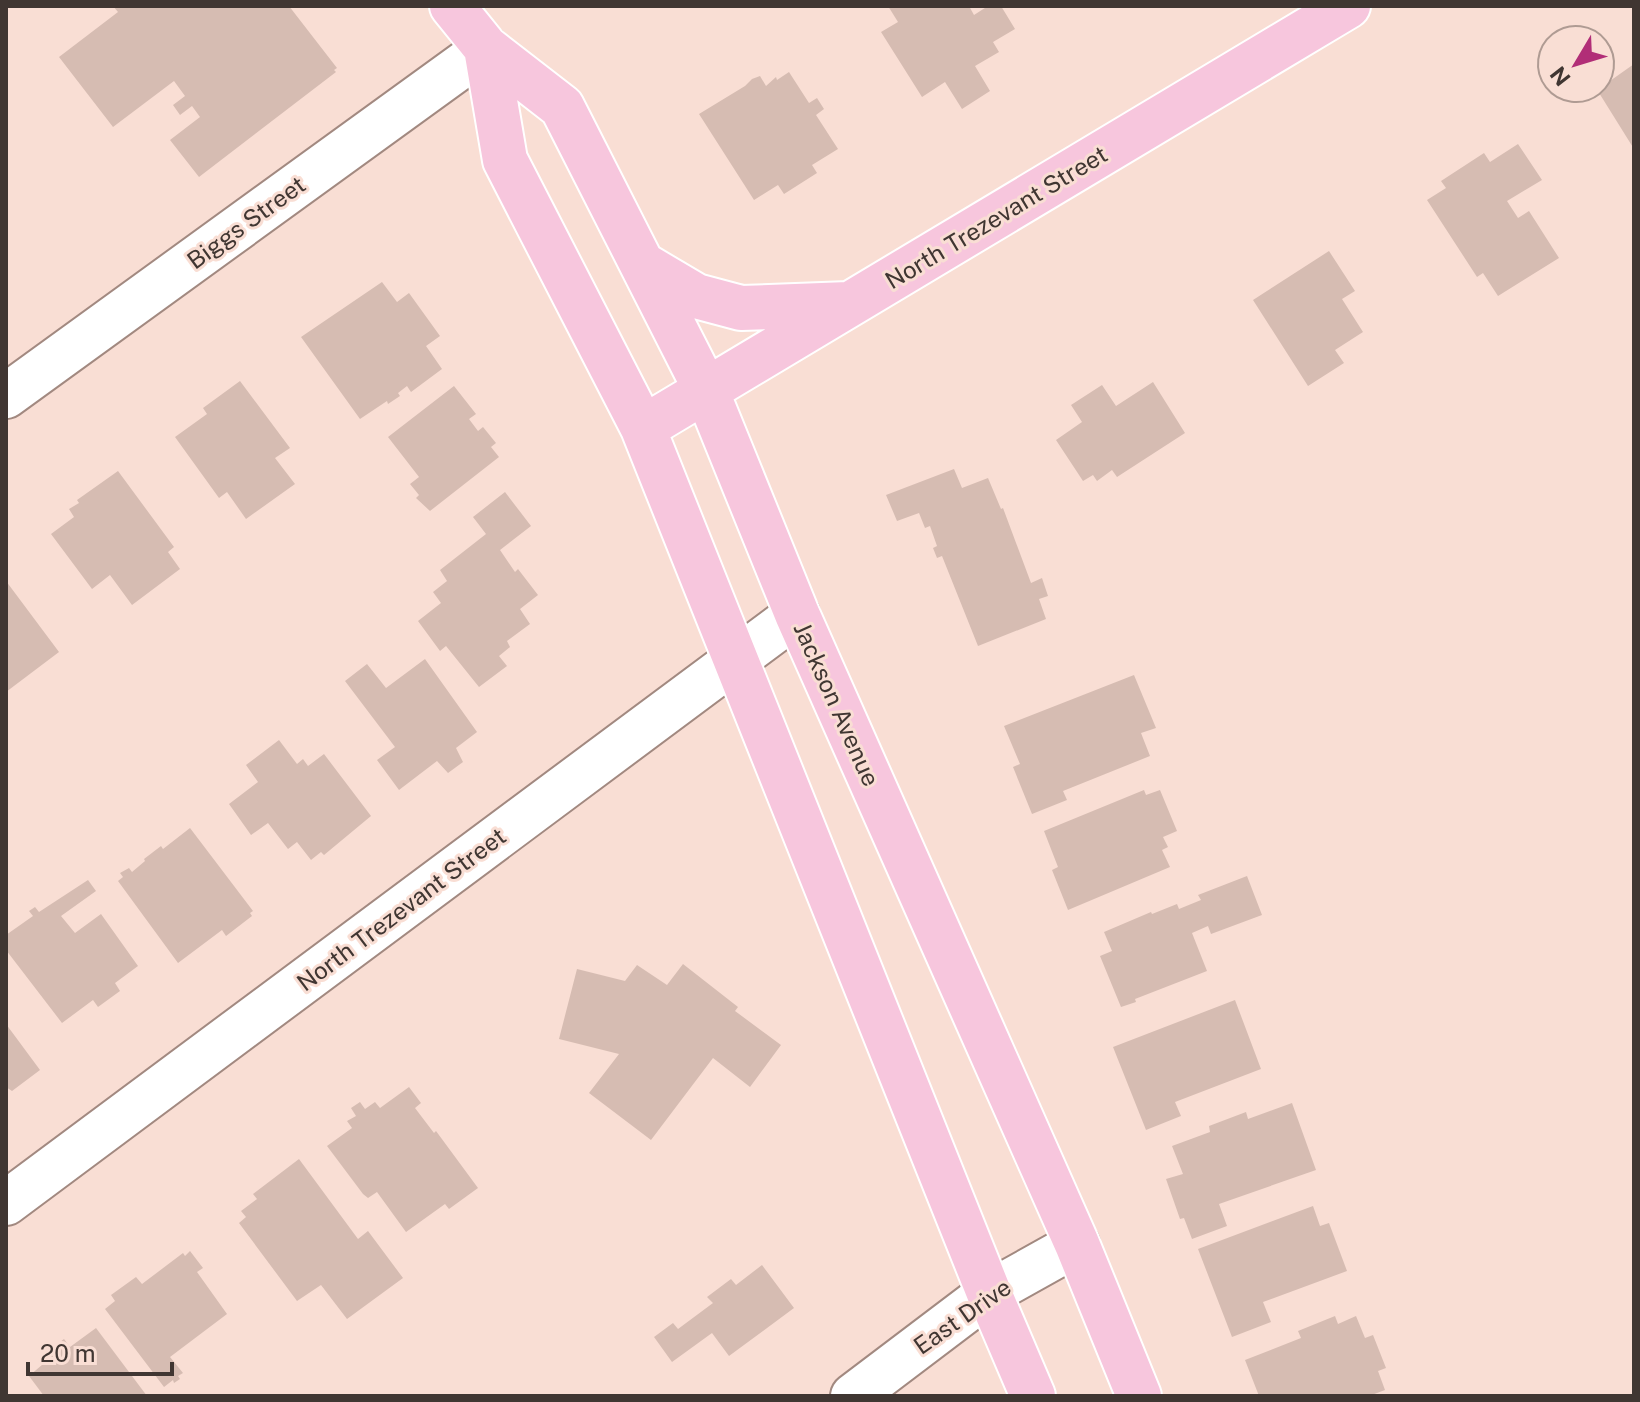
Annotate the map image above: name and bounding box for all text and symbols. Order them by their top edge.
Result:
north arrow [1536,24,1616,104]
text: N [1545,62,1576,91]
street label: North Trezevant Street [880,140,1112,294]
street label: Biggs Street [181,170,311,274]
street label: Jackson Avenue [788,618,886,790]
street label: North Trezevant Street [291,821,511,997]
street label: East Drive [908,1272,1016,1360]
scale bar [28,1326,172,1376]
text: 20 m [40,1339,96,1367]

